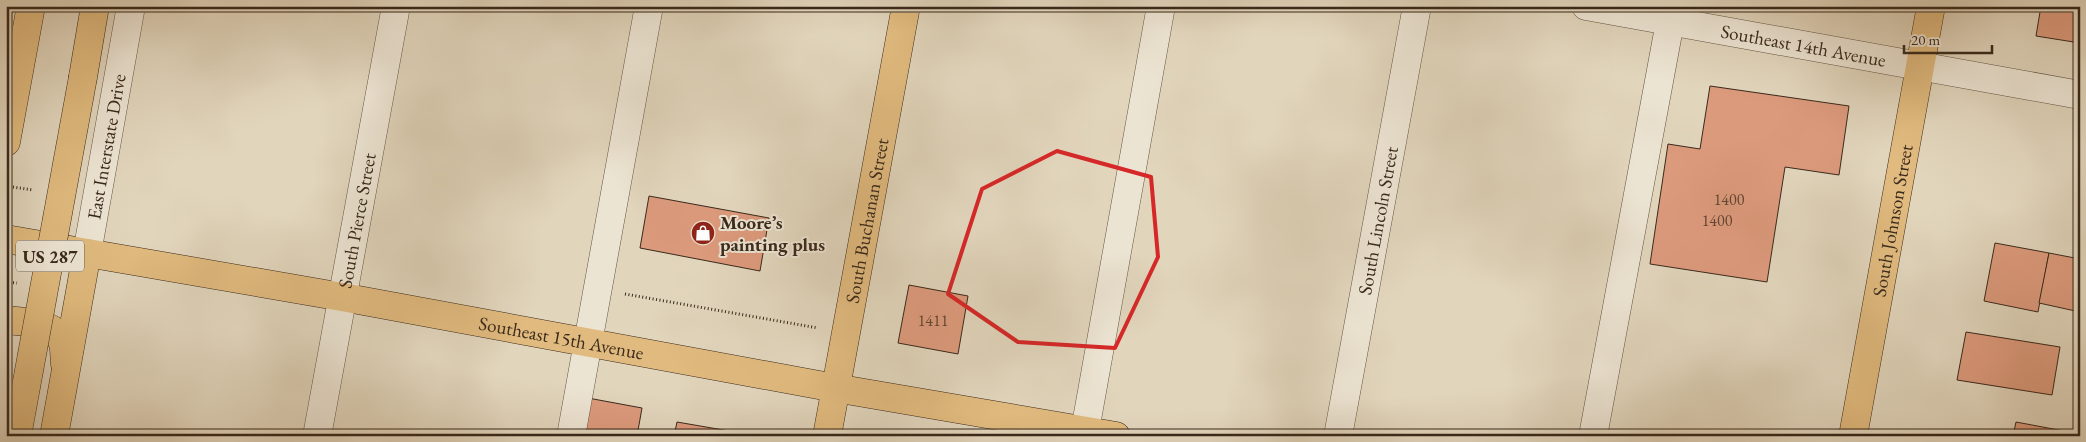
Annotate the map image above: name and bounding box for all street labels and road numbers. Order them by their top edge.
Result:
street label: Southeast 14th Avenue [1719,18,1888,72]
street label: East Interstate Drive [81,72,131,222]
street label: South Buchanan Street [839,136,894,305]
street label: South Johnson Street [1866,142,1918,299]
street label: South Lincoln Street [1352,144,1403,297]
street label: South Pierce Street [332,151,381,290]
road number: US 287 [16,240,84,272]
street label: Southeast 15th Avenue [477,310,646,365]

